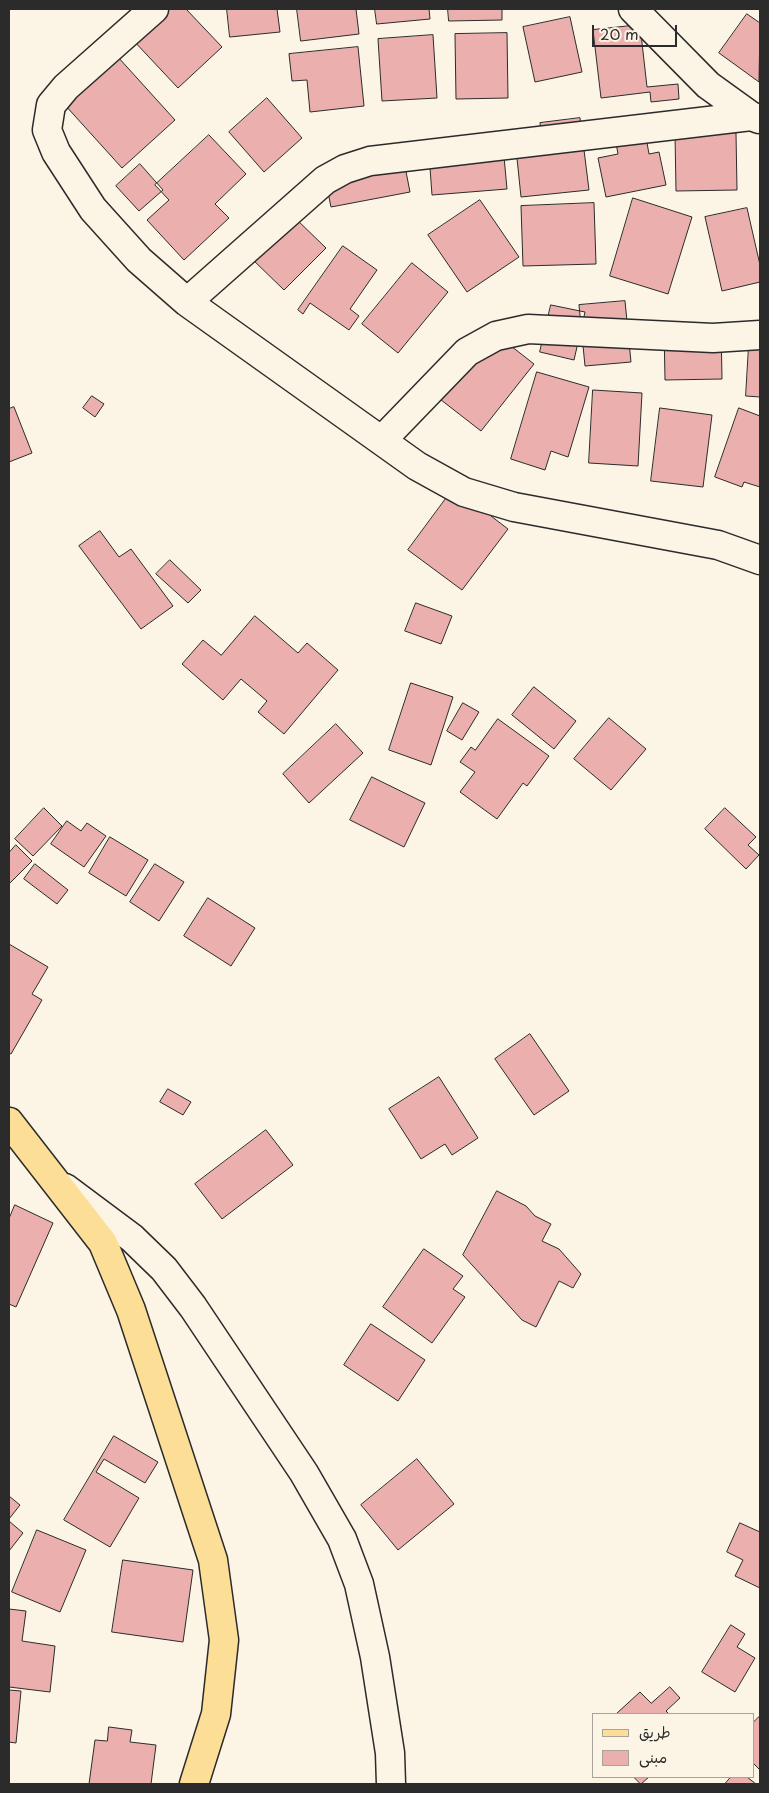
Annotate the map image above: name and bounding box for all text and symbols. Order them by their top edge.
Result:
scale bar [594,15,679,47]
text: 20 m [600,22,639,45]
legend [592,1713,754,1778]
text: طريق [639,1720,671,1743]
text: مبنى [639,1745,667,1768]

